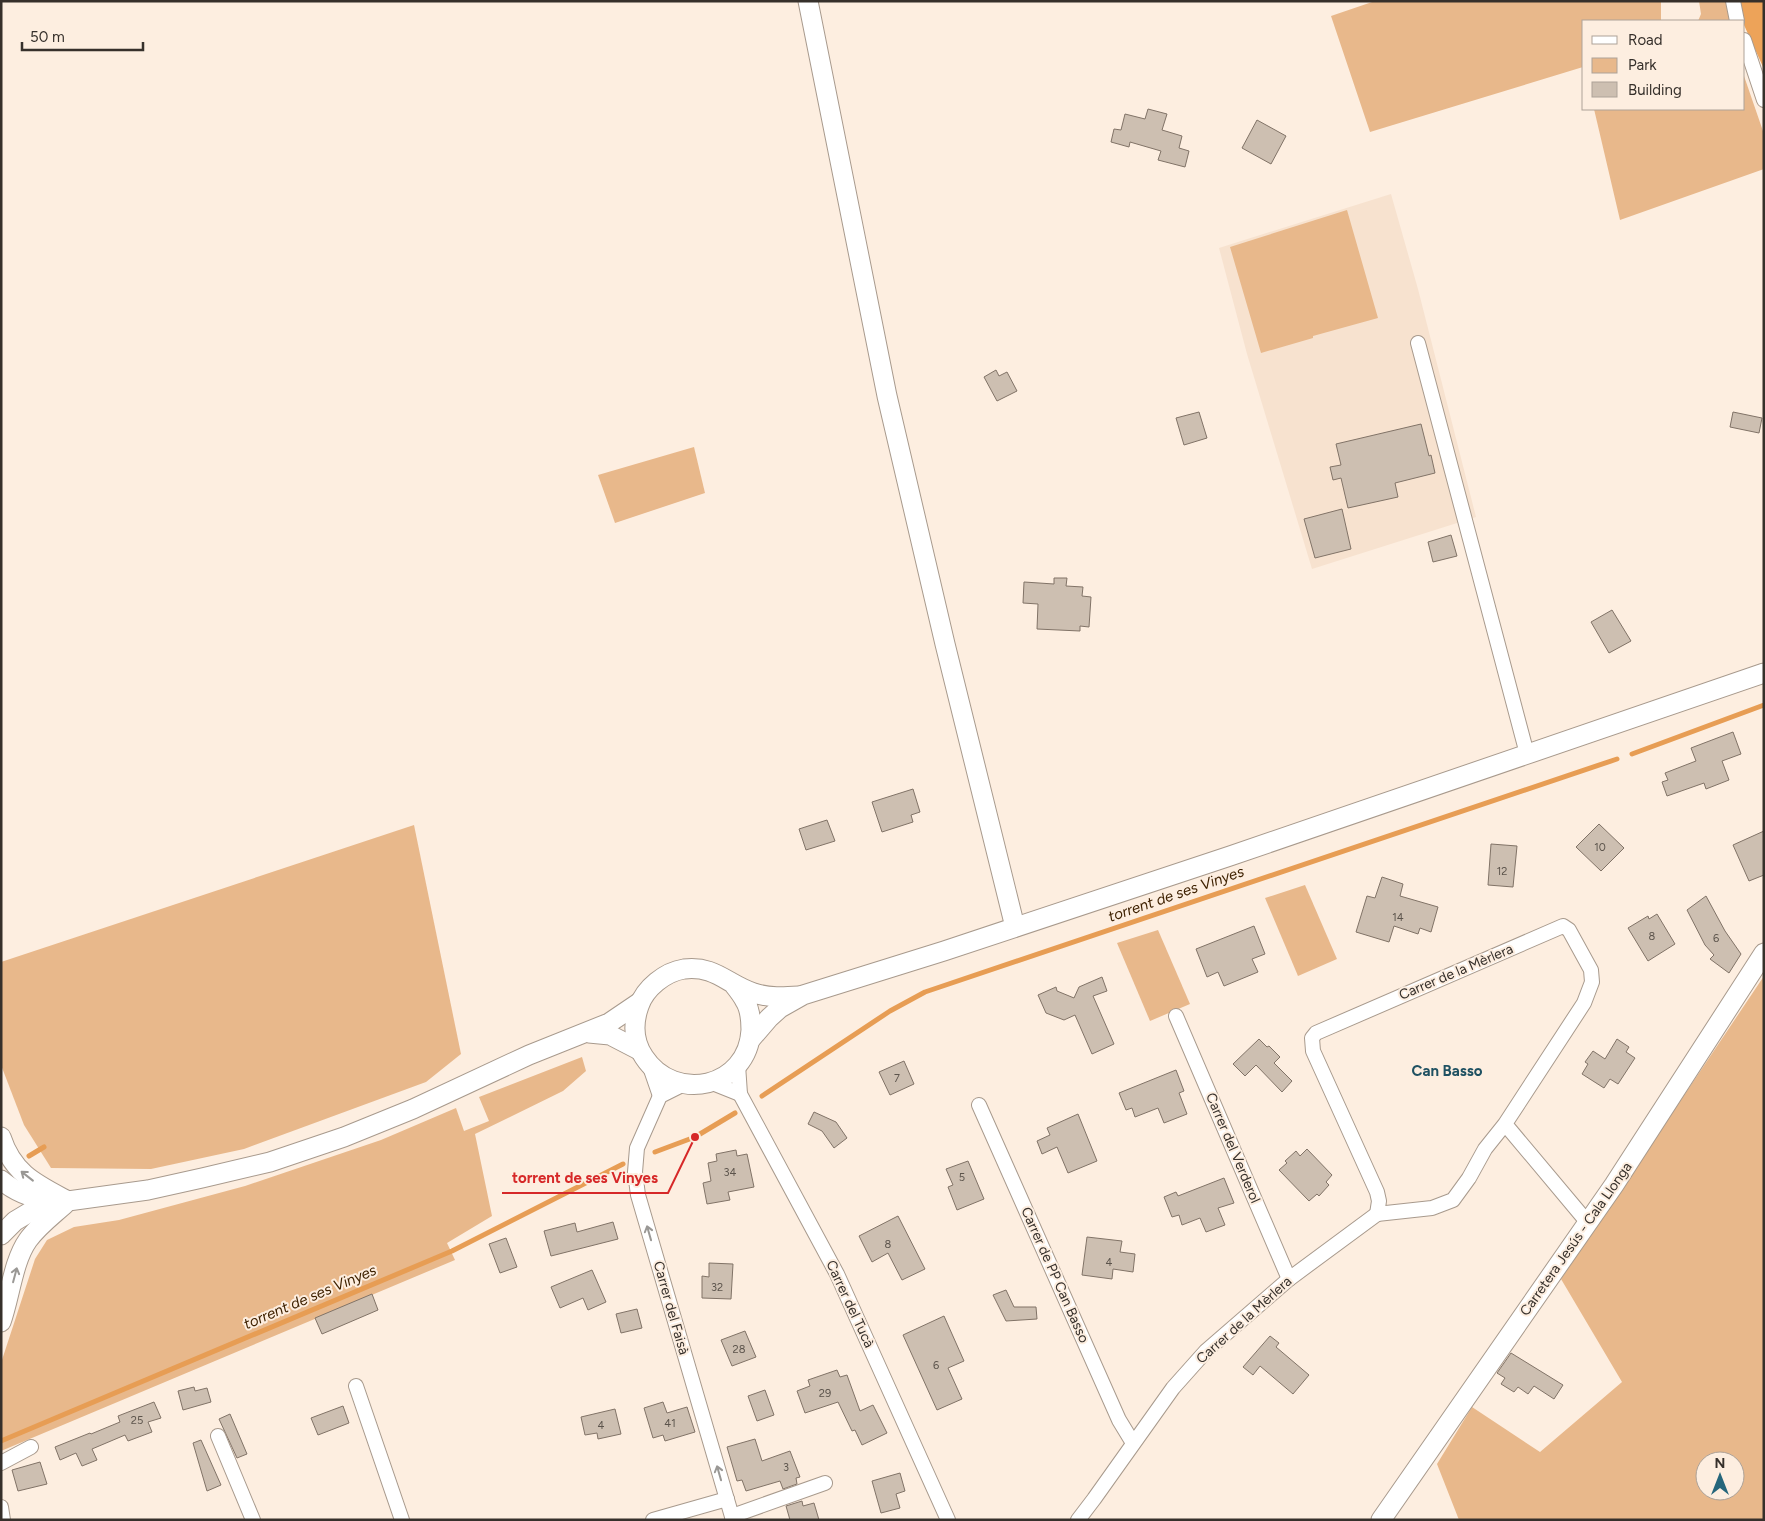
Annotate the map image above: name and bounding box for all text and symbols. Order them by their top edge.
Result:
scale bar [22,20,144,52]
legend [1582,20,1745,110]
text: 50 m [30,28,65,46]
text: Road [1628,31,1663,49]
text: Park [1628,56,1657,74]
text: Building [1628,81,1682,99]
house number: 10 [1594,841,1606,854]
water label: torrent de ses Vinyes [1106,862,1246,926]
house number: 12 [1497,865,1507,878]
house number: 14 [1392,911,1404,924]
house number: 8 [1649,930,1656,943]
house number: 6 [1713,932,1719,945]
street label: Carrer de la Mèrlera [1396,940,1516,1004]
district label: Can Basso [1412,1062,1483,1080]
house number: 7 [894,1072,900,1085]
street label: Carrer del Verderol [1202,1090,1264,1206]
street label: Carretera Jesús - Cala Llonga [1516,1159,1636,1319]
callout: torrent de ses Vinyes [502,1163,668,1193]
house number: 34 [724,1166,737,1179]
text: torrent de ses Vinyes [512,1169,658,1187]
one-way arrow [21,1171,34,1182]
house number: 5 [959,1171,965,1184]
street label: Carrer de PP Can Basso [1017,1204,1093,1346]
one-way arrow [643,1226,653,1242]
house number: 8 [885,1238,892,1251]
house number: 4 [1106,1256,1113,1269]
street label: Carrer del Tucà [822,1258,878,1350]
street label: Carrer del Faisà [650,1259,692,1357]
water label: torrent de ses Vinyes [241,1261,379,1333]
one-way arrow [10,1268,20,1284]
street label: Carrer de la Mèrlera [1193,1273,1295,1367]
house number: 32 [711,1281,723,1294]
house number: 28 [733,1343,746,1356]
house number: 6 [933,1359,939,1372]
house number: 29 [819,1387,831,1400]
house number: 25 [131,1414,143,1427]
house number: 41 [664,1417,676,1430]
house number: 4 [598,1419,605,1432]
north arrow [1695,1451,1745,1501]
text: N [1715,1455,1725,1472]
house number: 3 [783,1461,789,1474]
one-way arrow [714,1465,724,1481]

